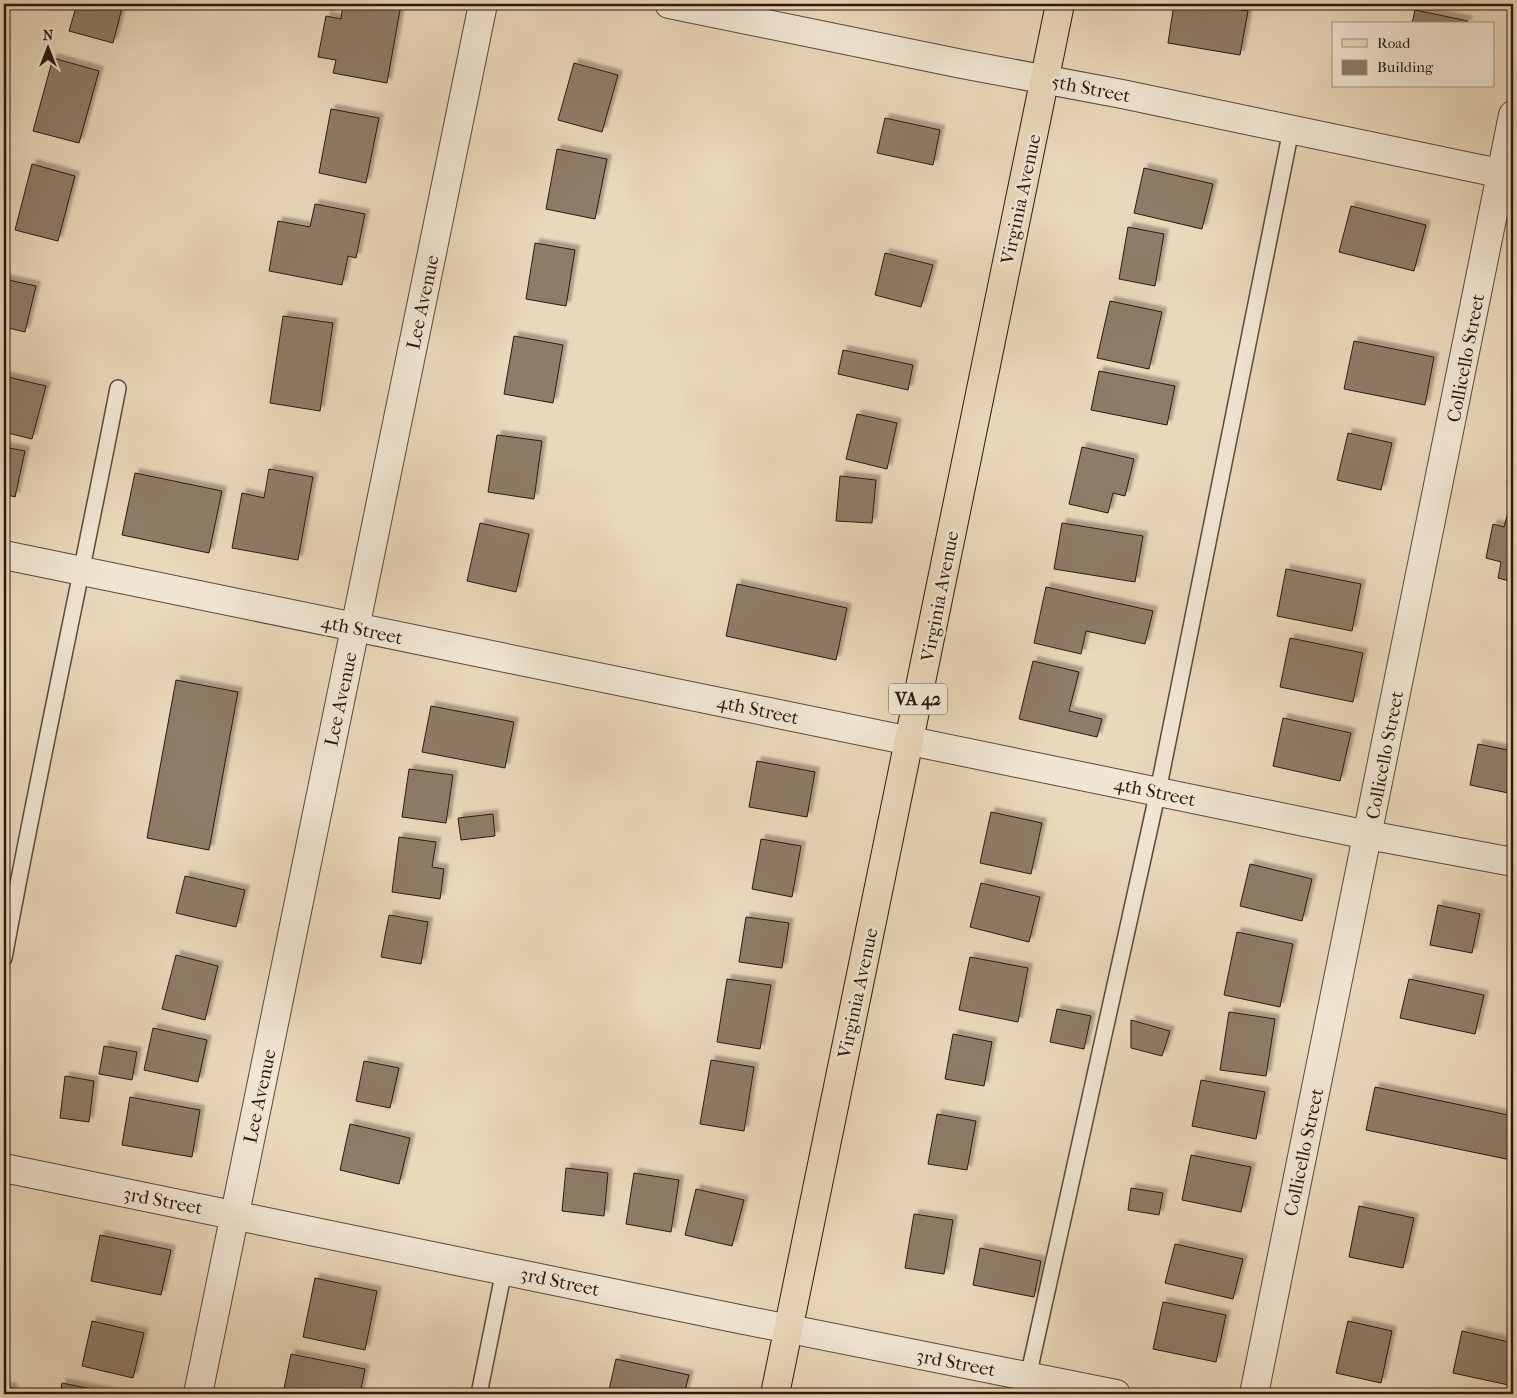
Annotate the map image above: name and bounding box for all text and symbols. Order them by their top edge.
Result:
north arrow [22,22,72,72]
legend [1332,22,1494,88]
text: N [43,27,54,44]
text: Road [1377,34,1411,52]
text: Building [1377,58,1434,76]
street label: 5th Street [1049,71,1132,107]
street label: Virginia Avenue [996,132,1046,267]
street label: Lee Avenue [402,253,444,351]
street label: Collicello Street [1443,292,1489,424]
street label: Virginia Avenue [916,529,963,664]
street label: 4th Street [319,611,405,649]
street label: Lee Avenue [320,650,362,748]
road number: VA 42 [889,684,947,714]
street label: Collicello Street [1362,689,1408,821]
street label: 4th Street [715,691,801,729]
street label: 4th Street [1112,773,1198,811]
street label: Virginia Avenue [833,926,883,1061]
street label: Lee Avenue [239,1047,281,1145]
street label: Collicello Street [1280,1086,1328,1218]
street label: 3rd Street [121,1183,204,1219]
street label: 3rd Street [518,1263,602,1301]
street label: 3rd Street [914,1345,997,1381]

